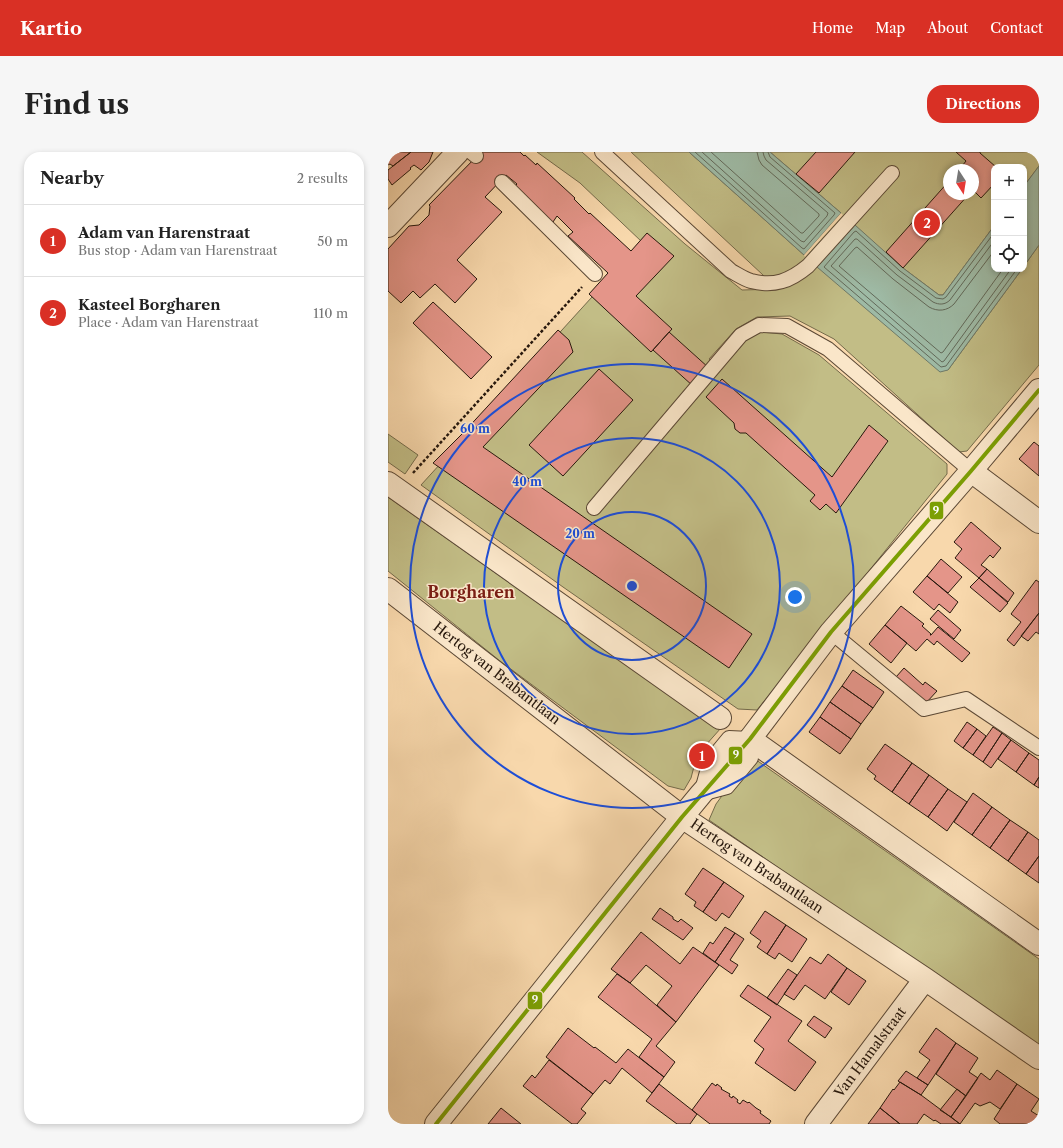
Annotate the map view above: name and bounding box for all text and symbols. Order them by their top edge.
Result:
text: Kartio [20,17,82,40]
text: Home [812,19,853,37]
text: Map [875,19,905,37]
text: About [927,19,968,37]
text: Contact [990,19,1043,37]
button: Directions [927,85,1039,123]
text: Find us [24,87,129,121]
north arrow [943,164,979,200]
map controls [991,164,1027,272]
button: + [991,164,1027,200]
text: Nearby [40,168,104,188]
text: 2 results [297,170,348,186]
button: − [991,200,1027,236]
pin: 2 [914,208,940,238]
text: Adam van Harenstraat [78,223,250,242]
text: 1 [50,233,56,249]
text: 50 m [317,233,348,249]
button: locate [991,236,1027,272]
text: Bus stop · Adam van Harenstraat [78,242,277,258]
text: Kasteel Borgharen [78,295,221,314]
text: 2 [49,305,57,321]
text: 110 m [313,305,348,321]
text: Place · Adam van Harenstraat [78,314,259,330]
text: 60 m [460,421,490,436]
text: 40 m [512,474,542,489]
line badge: 9 [929,501,944,520]
text: 9 [933,504,940,518]
text: 20 m [565,526,595,541]
centre of rings [625,579,639,593]
district label: Borgharen [427,582,515,602]
your location [785,587,805,607]
street label: Hertog van Brabantlaan [430,618,565,729]
pin: 1 [689,741,715,771]
line badge: 9 [728,746,743,765]
text: 9 [733,748,740,762]
street label: Hertog van Brabantlaan [687,815,827,917]
line badge: 9 [527,991,543,1010]
text: 9 [532,993,539,1007]
street label: Van Hamalstraat [829,1003,910,1102]

